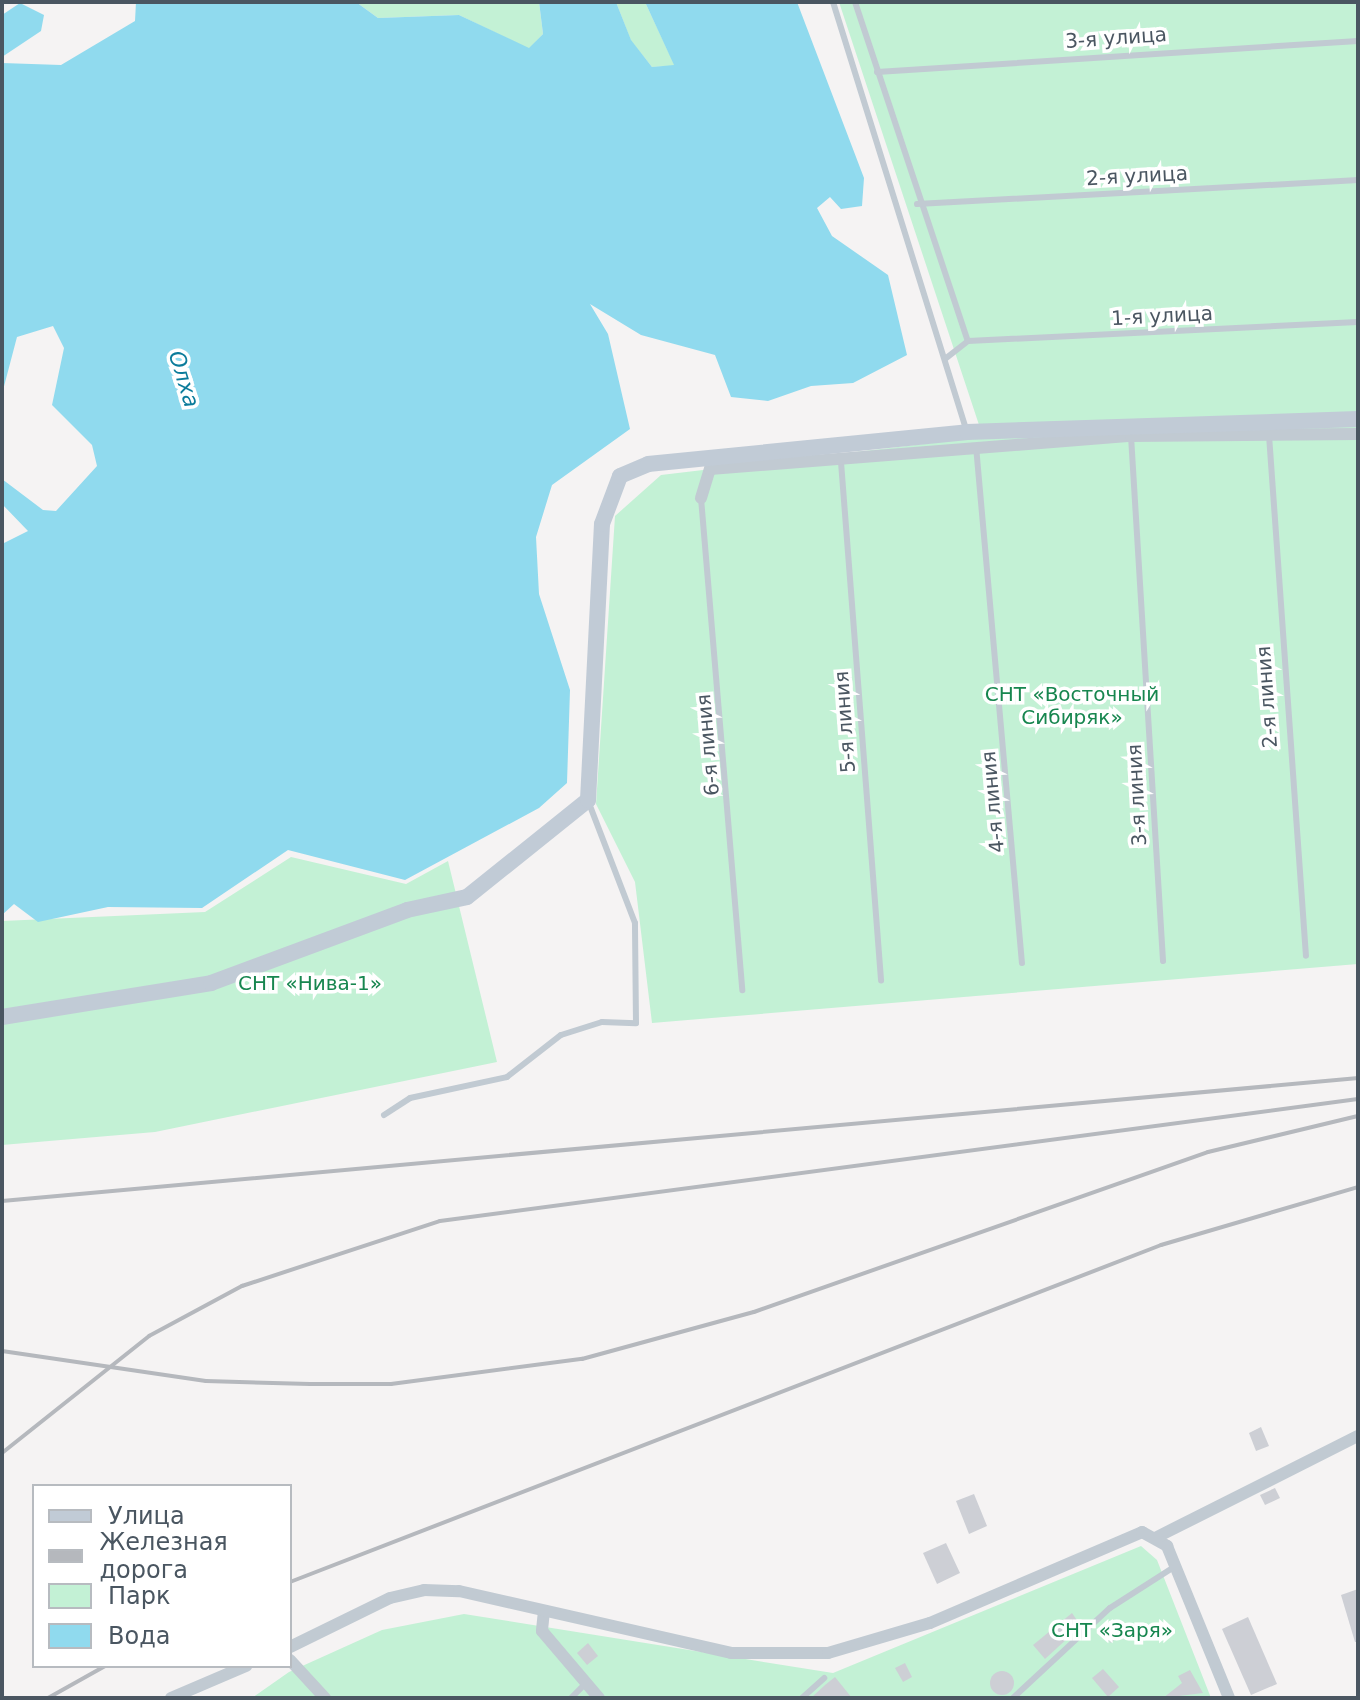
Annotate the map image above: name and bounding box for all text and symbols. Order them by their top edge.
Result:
street label: 3-я улица [1064,22,1168,54]
street label: 2-я улица [1086,161,1188,191]
street label: 1-я улица [1111,301,1213,331]
water label: Олха [163,347,205,411]
street label: 2-я линия [1251,645,1283,749]
street label: 5-я линия [829,670,861,774]
park label: СНТ «Восточный Сибиряк» [985,682,1159,729]
street label: 6-я линия [692,693,724,797]
street label: 3-я линия [1122,743,1152,847]
street label: 4-я линия [977,750,1009,854]
park label: СНТ «Нива-1» [238,971,382,995]
legend [32,1484,292,1668]
text: Улица [108,1502,185,1530]
text: Железная дорога [99,1528,228,1584]
text: Парк [108,1582,170,1610]
park label: СНТ «Заря» [1051,1618,1173,1642]
text: Вода [108,1622,170,1650]

